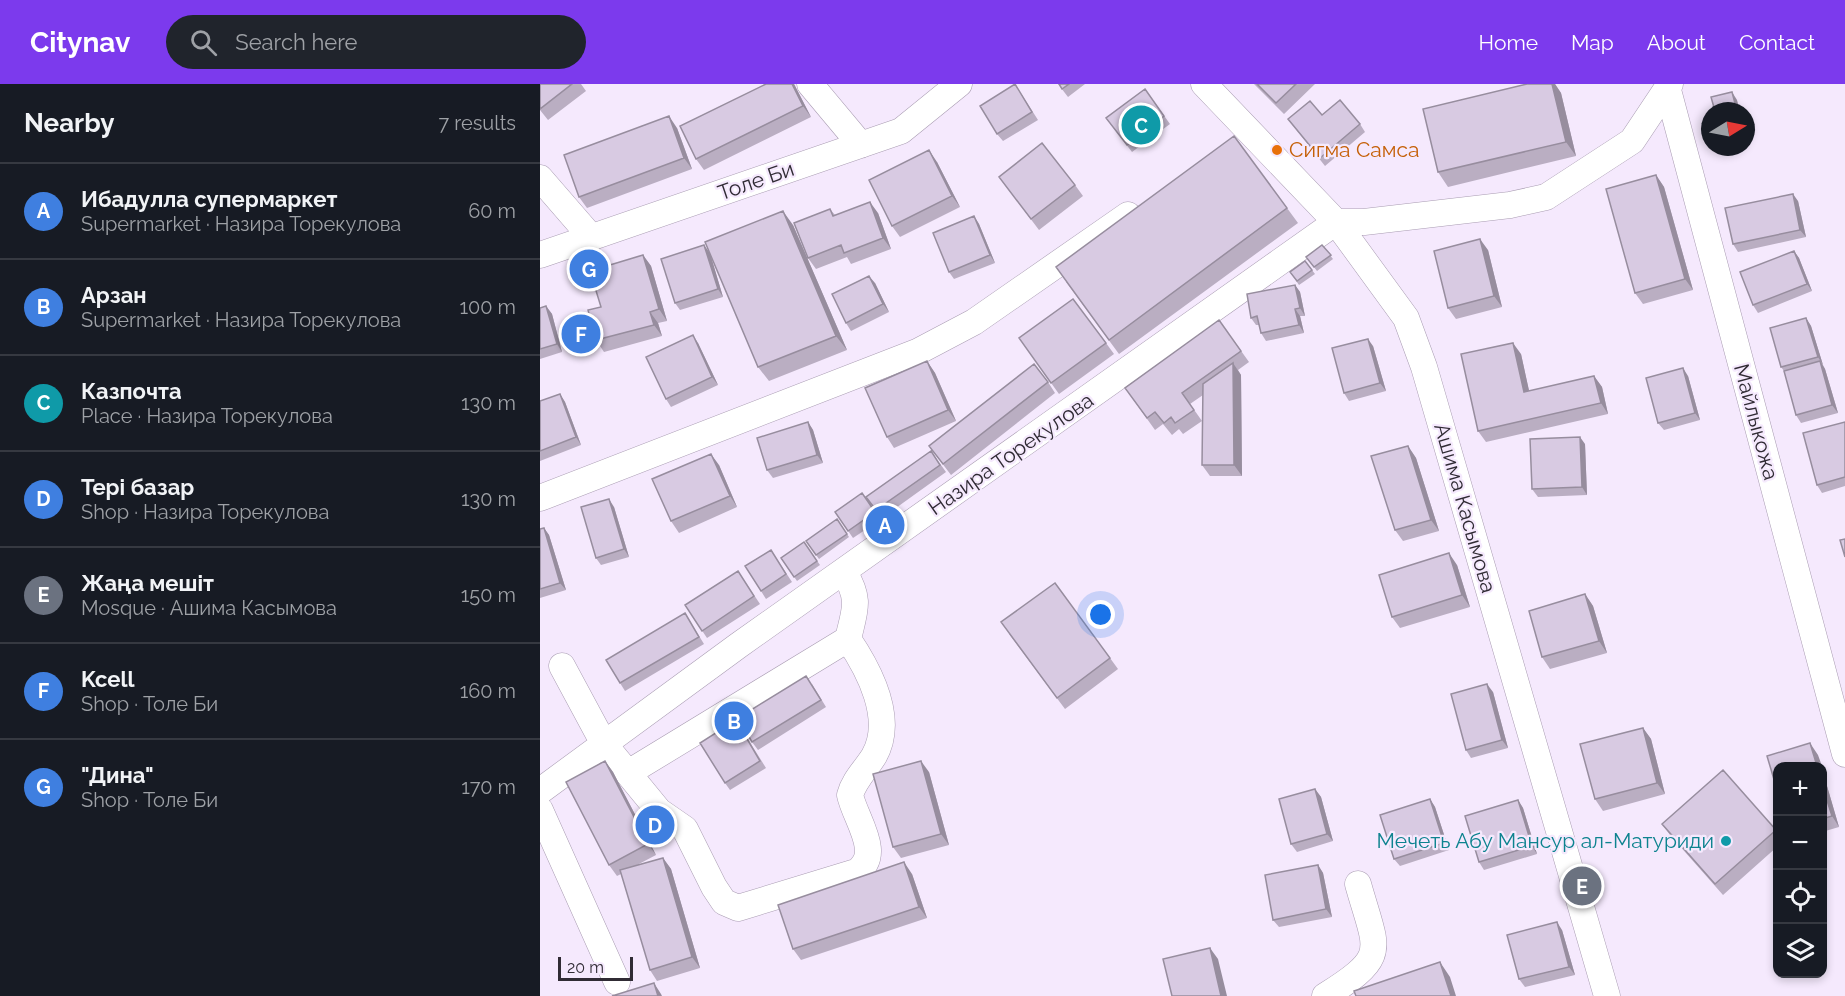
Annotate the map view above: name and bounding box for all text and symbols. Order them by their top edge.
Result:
search box [166,15,586,69]
text: Citynav [30,26,130,59]
icon: search [187,26,220,59]
text: Search here [235,29,357,55]
text: Home [1479,30,1538,55]
text: Map [1571,30,1614,55]
text: About [1647,30,1706,55]
text: Contact [1739,30,1815,55]
pin: C [1122,102,1160,147]
north arrow [1701,102,1755,156]
text: Nearby [24,108,114,138]
text: 7 results [438,111,516,135]
place label: Сигма Самса [1289,137,1419,162]
marker: Сигма Самса [1270,143,1284,157]
street label: Толе Би [715,156,797,205]
text: Ибадулла супермаркет [81,186,337,212]
text: A [37,199,50,223]
text: 60 m [468,199,516,223]
text: Supermarket · Назира Торекулова [81,212,401,236]
pin: G [569,246,608,291]
text: Арзан [81,282,147,308]
text: B [37,295,50,319]
text: 100 m [459,295,516,319]
text: Supermarket · Назира Торекулова [81,308,401,332]
pin: F [562,312,600,356]
street label: Майлыкожа [1729,361,1784,483]
text: Казпочта [81,378,182,404]
street label: Назира Торекулова [923,387,1098,520]
text: C [37,391,50,415]
text: 130 m [461,391,516,415]
text: Place · Назира Торекулова [81,404,333,428]
street label: Ашима Касымова [1429,420,1502,596]
text: Тері базар [81,474,194,500]
text: D [36,487,51,511]
text: 130 m [461,487,516,511]
text: Shop · Назира Торекулова [81,500,329,524]
pin: A [866,502,904,548]
text: Жаңа мешіт [81,570,214,596]
text: E [37,583,50,607]
text: 150 m [461,583,516,607]
text: Mosque · Ашима Касымова [81,596,337,620]
your location [1086,600,1115,629]
text: Kcell [81,666,134,692]
text: F [38,679,49,703]
text: 160 m [460,679,516,703]
text: Shop · Толе Би [81,692,218,716]
pin: B [714,698,754,744]
text: "Дина" [81,762,154,788]
map controls [1773,762,1827,978]
button: + [1773,762,1827,816]
text: G [36,775,51,799]
text: 170 m [461,775,516,799]
text: Shop · Толе Би [81,788,218,812]
pin: D [636,802,674,848]
button: − [1773,816,1827,870]
place label: Мечеть Абу Мансур ал-Матуриди [1377,828,1714,853]
marker: Мечеть Абу Мансур ал-Матуриди [1719,834,1733,848]
pin: E [1562,864,1602,908]
button: locate [1773,870,1827,924]
button: layers [1773,924,1827,978]
scale bar [558,954,633,982]
text: 20 m [567,958,604,977]

